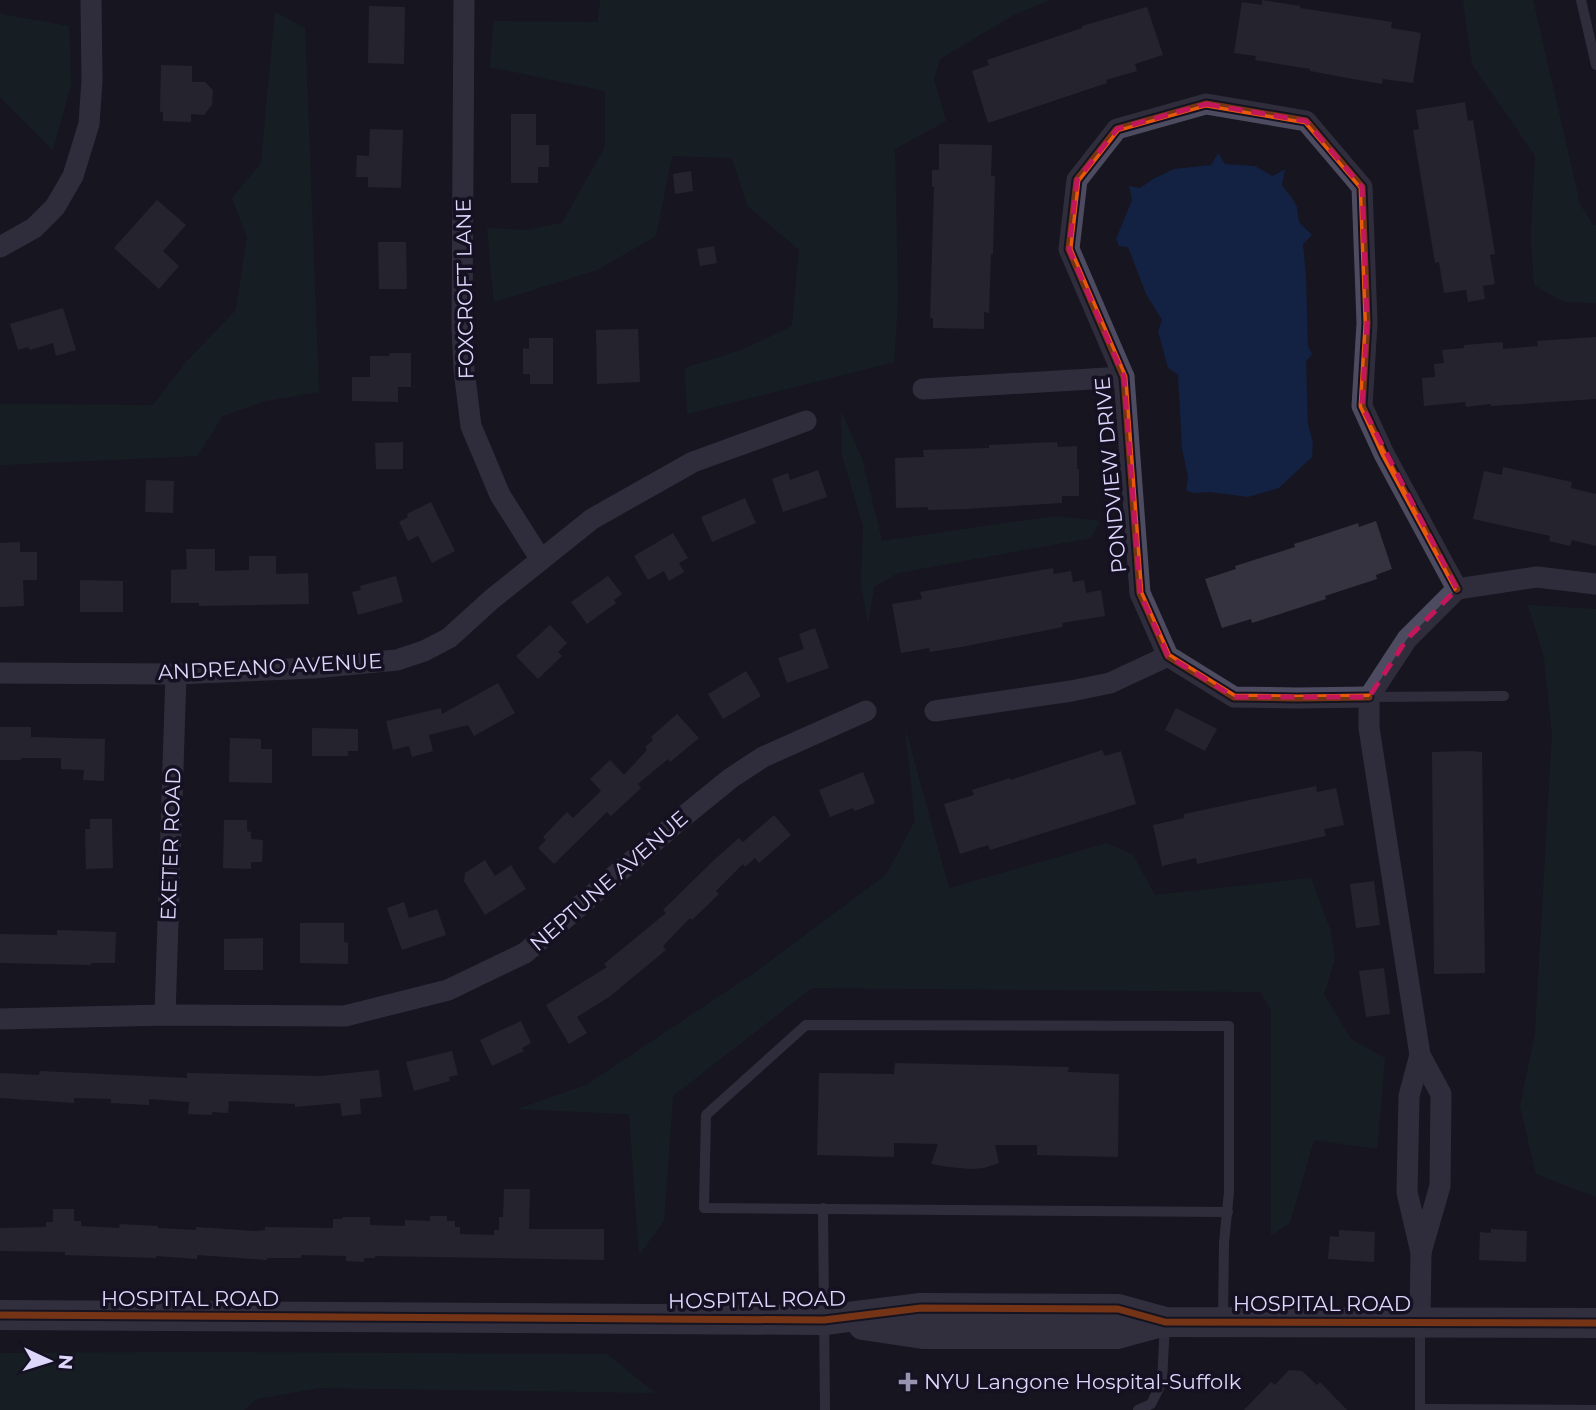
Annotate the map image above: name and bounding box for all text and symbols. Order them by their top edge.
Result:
street label: FOXCROFT LANE [450,198,479,380]
street label: PONDVIEW DRIVE [1089,376,1132,574]
street label: ANDREANO AVENUE [157,648,383,685]
street label: EXETER ROAD [155,767,186,921]
street label: NEPTUNE AVENUE [525,805,693,956]
street label: HOSPITAL ROAD [668,1285,846,1314]
street label: HOSPITAL ROAD [101,1286,279,1311]
street label: HOSPITAL ROAD [1233,1291,1411,1316]
north arrow [14,1326,84,1396]
text: N [53,1354,77,1371]
place label: NYU Langone Hospital-Suffolk [924,1369,1242,1394]
marker: NYU Langone Hospital-Suffolk [898,1372,918,1392]

